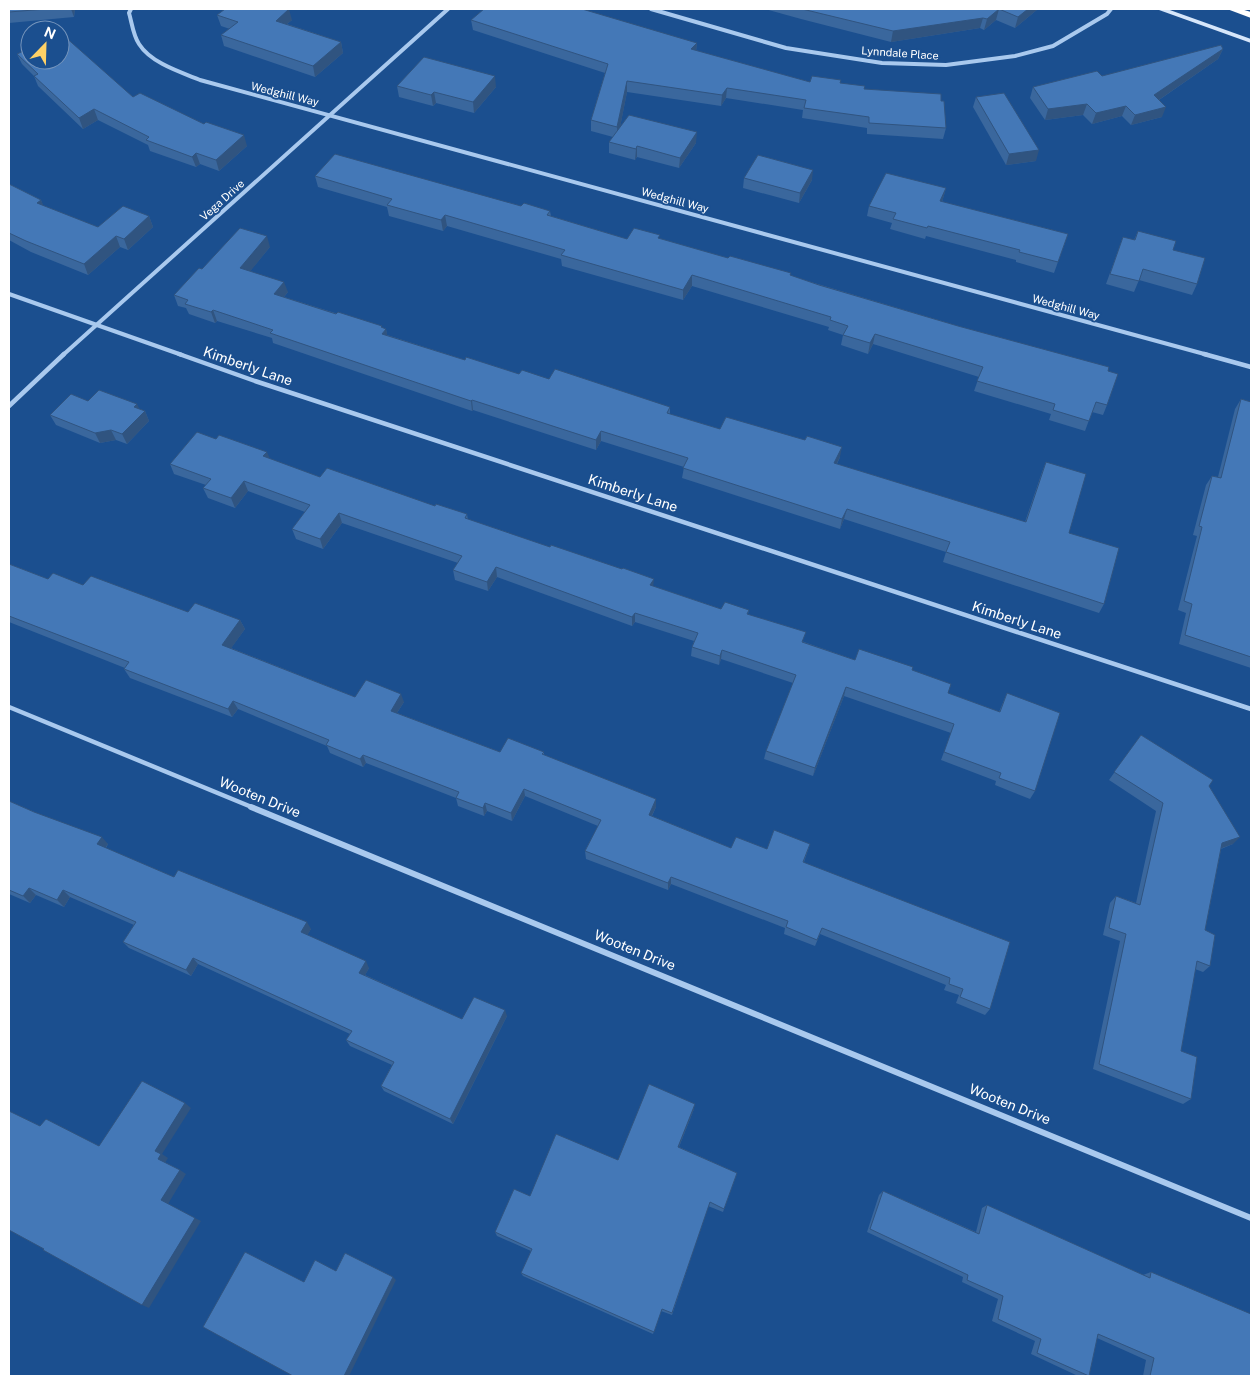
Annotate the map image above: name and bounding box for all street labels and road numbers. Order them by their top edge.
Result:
street label: Lynndale Place [861,44,939,62]
street label: Wedghill Way [250,80,320,108]
street label: Vega Drive [198,177,246,223]
street label: Wedghill Way [640,185,710,215]
street label: Wedghill Way [1031,292,1101,322]
street label: Kimberly Lane [201,343,295,389]
street label: Kimberly Lane [586,471,680,515]
street label: Kimberly Lane [970,598,1064,642]
street label: Wooten Drive [217,773,303,821]
street label: Wooten Drive [592,926,678,974]
street label: Wooten Drive [967,1080,1053,1128]

